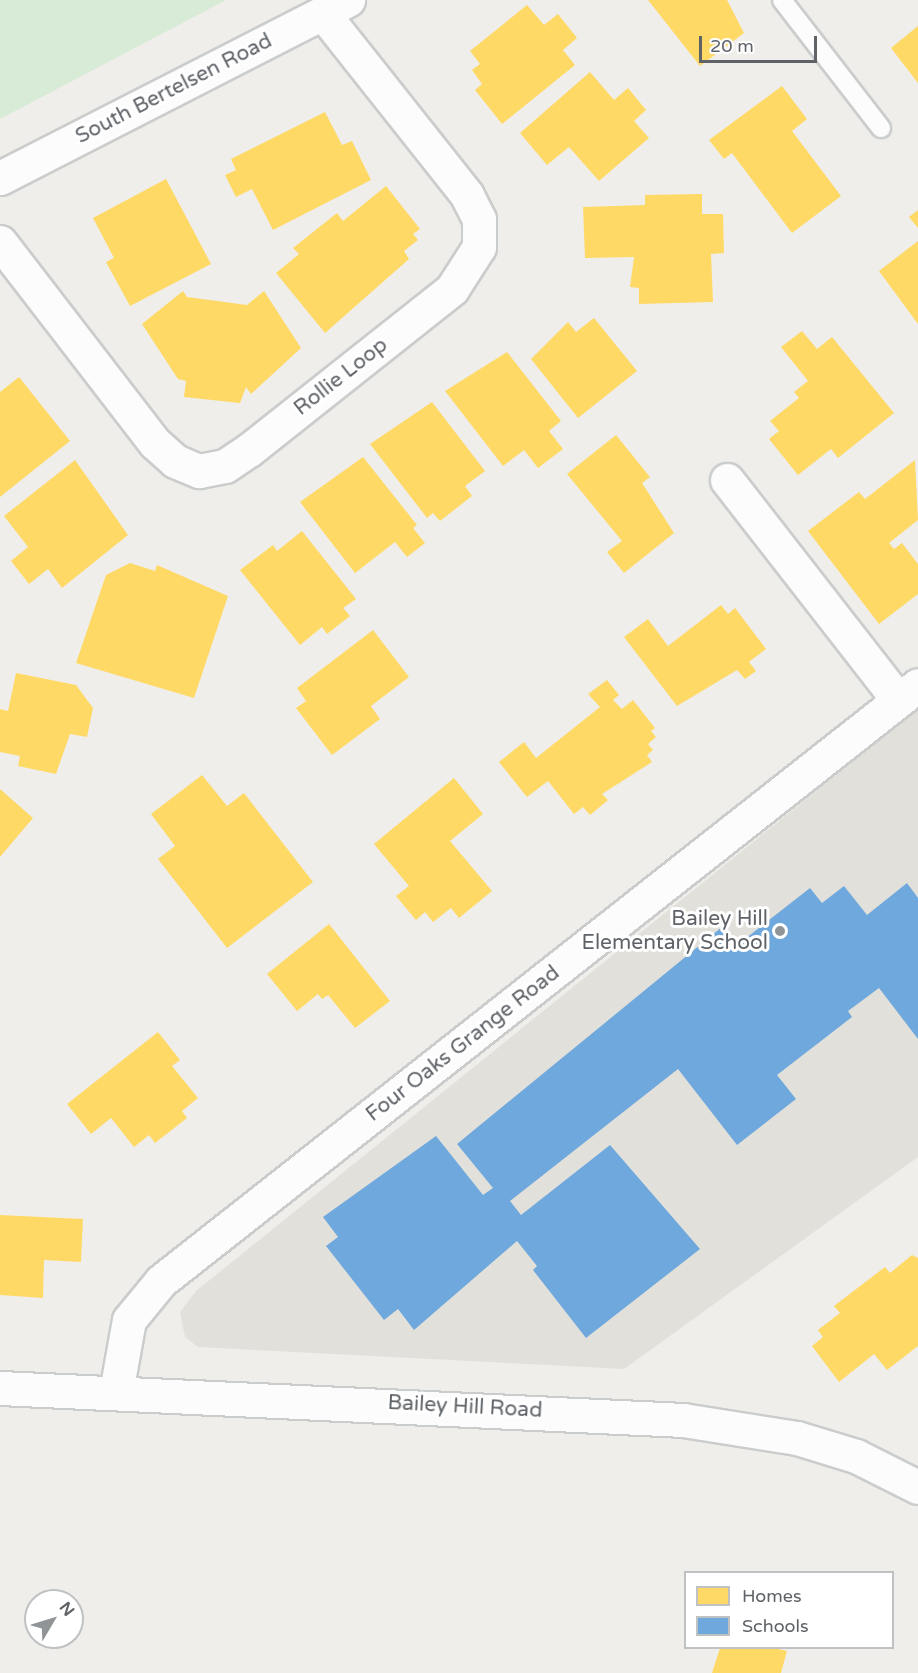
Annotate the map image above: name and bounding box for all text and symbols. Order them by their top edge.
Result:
scale bar [702,24,820,62]
street label: South Bertelsen Road [72,28,276,150]
text: 20 m [710,35,754,57]
street label: Rollie Loop [289,333,393,421]
place label: Bailey Hill Elementary School [581,906,768,956]
marker: Bailey Hill Elementary School [773,924,787,938]
street label: Four Oaks Grange Road [361,961,565,1127]
street label: Bailey Hill Road [387,1390,543,1424]
legend [684,1571,894,1649]
text: Homes [742,1585,802,1607]
north arrow [24,1589,84,1649]
text: N [55,1598,78,1620]
text: Schools [742,1615,809,1637]

